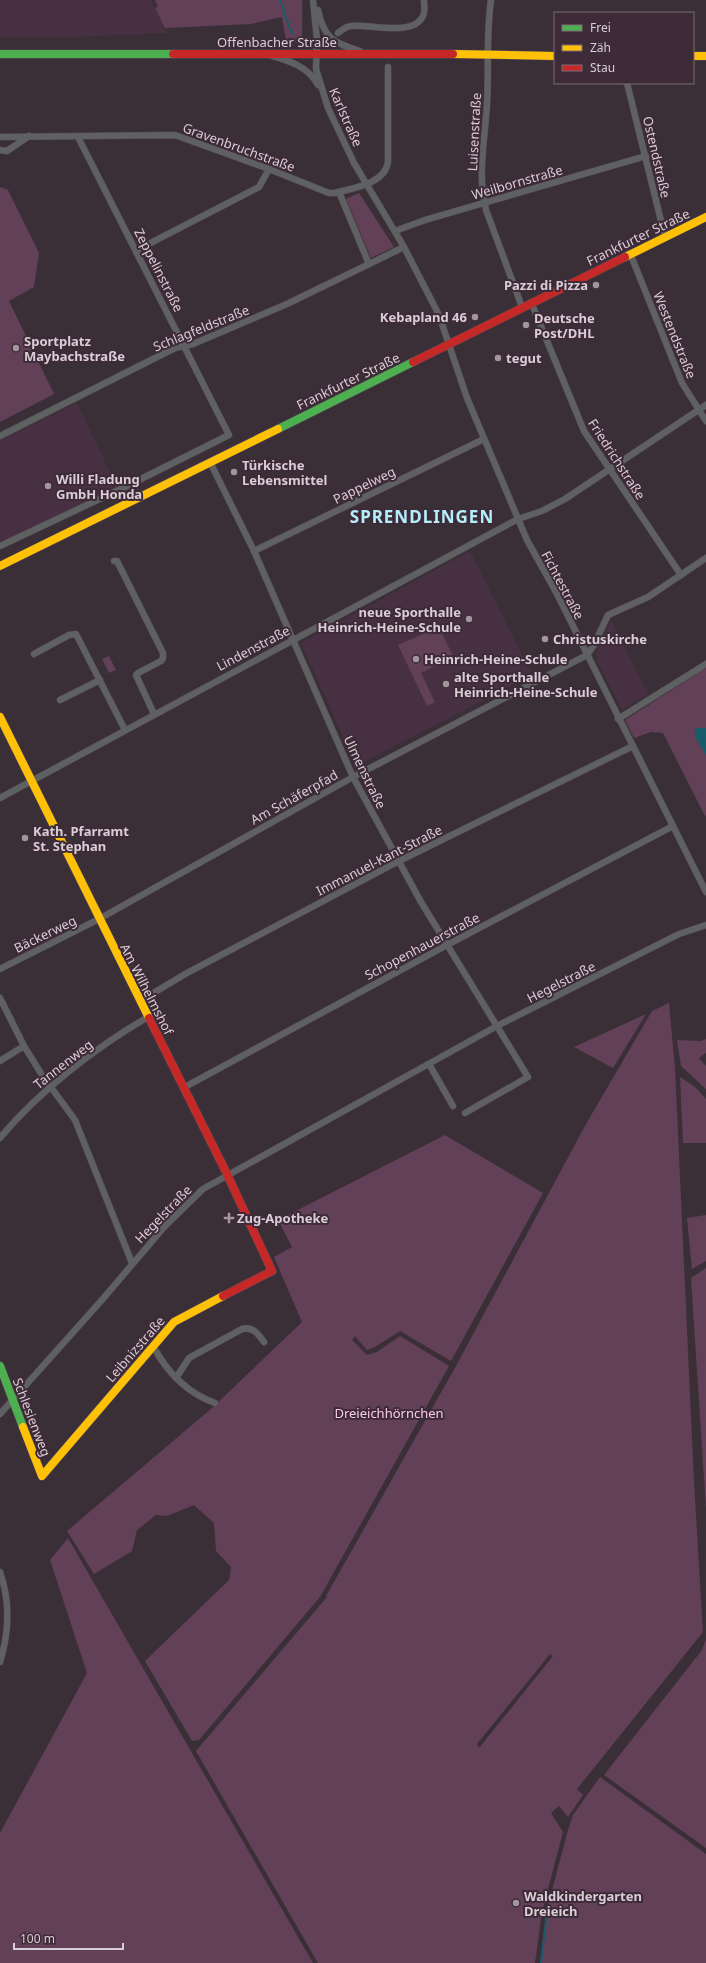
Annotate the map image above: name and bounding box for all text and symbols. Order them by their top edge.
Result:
legend [554,12,694,84]
text: Frei [590,19,611,36]
street label: Offenbacher Straße [217,33,337,51]
text: Zäh [590,39,611,56]
text: Stau [590,59,615,76]
street label: Karlstraße [325,85,367,149]
street label: Luisenstraße [463,92,485,172]
street label: Ostendstraße [639,114,675,200]
street label: Gravenbruchstraße [180,118,298,176]
street label: Weilbornstraße [469,160,565,204]
street label: Frankfurter Straße [583,204,693,270]
street label: Zeppelinstraße [130,225,188,315]
place label: Pazzi di Pizza [504,276,588,294]
marker: Pazzi di Pizza [591,280,601,290]
street label: Westendstraße [649,289,701,381]
street label: Schlagfeldstraße [150,301,252,355]
place label: Kebapland 46 [380,308,467,326]
place label: Deutsche Post/DHL [534,309,595,342]
marker: Kebapland 46 [470,312,480,322]
marker: Deutsche Post/DHL [521,320,531,330]
place label: Sportplatz Maybachstraße [24,332,125,365]
marker: Sportplatz Maybachstraße [11,343,21,353]
street label: Frankfurter Straße [293,348,403,414]
place label: tegut [506,349,542,367]
marker: tegut [493,353,503,363]
street label: Friedrichstraße [584,415,650,503]
place label: Türkische Lebensmittel [242,456,327,489]
street label: Pappelweg [330,462,398,508]
marker: Türkische Lebensmittel [229,467,239,477]
place label: Willi Fladung GmbH Honda [56,470,142,503]
marker: Willi Fladung GmbH Honda [43,481,53,491]
district label: SPRENDLINGEN [350,505,494,528]
street label: Fichtestraße [537,548,589,622]
place label: neue Sporthalle Heinrich-Heine-Schule [318,603,461,636]
marker: neue Sporthalle Heinrich-Heine-Schule [464,614,474,624]
street label: Lindenstraße [213,621,293,675]
place label: Christuskirche [553,630,647,648]
marker: Christuskirche [540,634,550,644]
place label: Heinrich-Heine-Schule [424,650,568,668]
marker: Heinrich-Heine-Schule [411,654,421,664]
place label: alte Sporthalle Heinrich-Heine-Schule [454,668,598,701]
marker: alte Sporthalle Heinrich-Heine-Schule [441,679,451,689]
street label: Ulmenstraße [340,732,390,812]
street label: Am Schäferpfad [247,765,341,829]
street label: Immanuel-Kant-Straße [313,820,445,900]
place label: Kath. Pfarramt St. Stephan [33,822,129,855]
marker: Kath. Pfarramt St. Stephan [20,833,30,843]
street label: Schopenhauerstraße [361,908,483,984]
street label: Bäckerweg [11,911,79,957]
street label: Am Wilhelmshof [116,940,178,1039]
street label: Hegelstraße [524,957,598,1007]
street label: Tannenweg [30,1035,96,1093]
street label: Hegelstraße [131,1181,195,1247]
place label: Zug-Apotheke [237,1209,329,1227]
marker: Zug-Apotheke [224,1213,234,1223]
street label: Leibnizstraße [101,1312,169,1386]
street label: Schlesienweg [9,1375,55,1459]
park label: Dreieichhörnchen [334,1404,444,1422]
place label: Waldkindergarten Dreieich [524,1887,642,1920]
marker: Waldkindergarten Dreieich [511,1898,521,1908]
scale bar [14,1925,123,1951]
text: 100 m [20,1930,55,1947]

